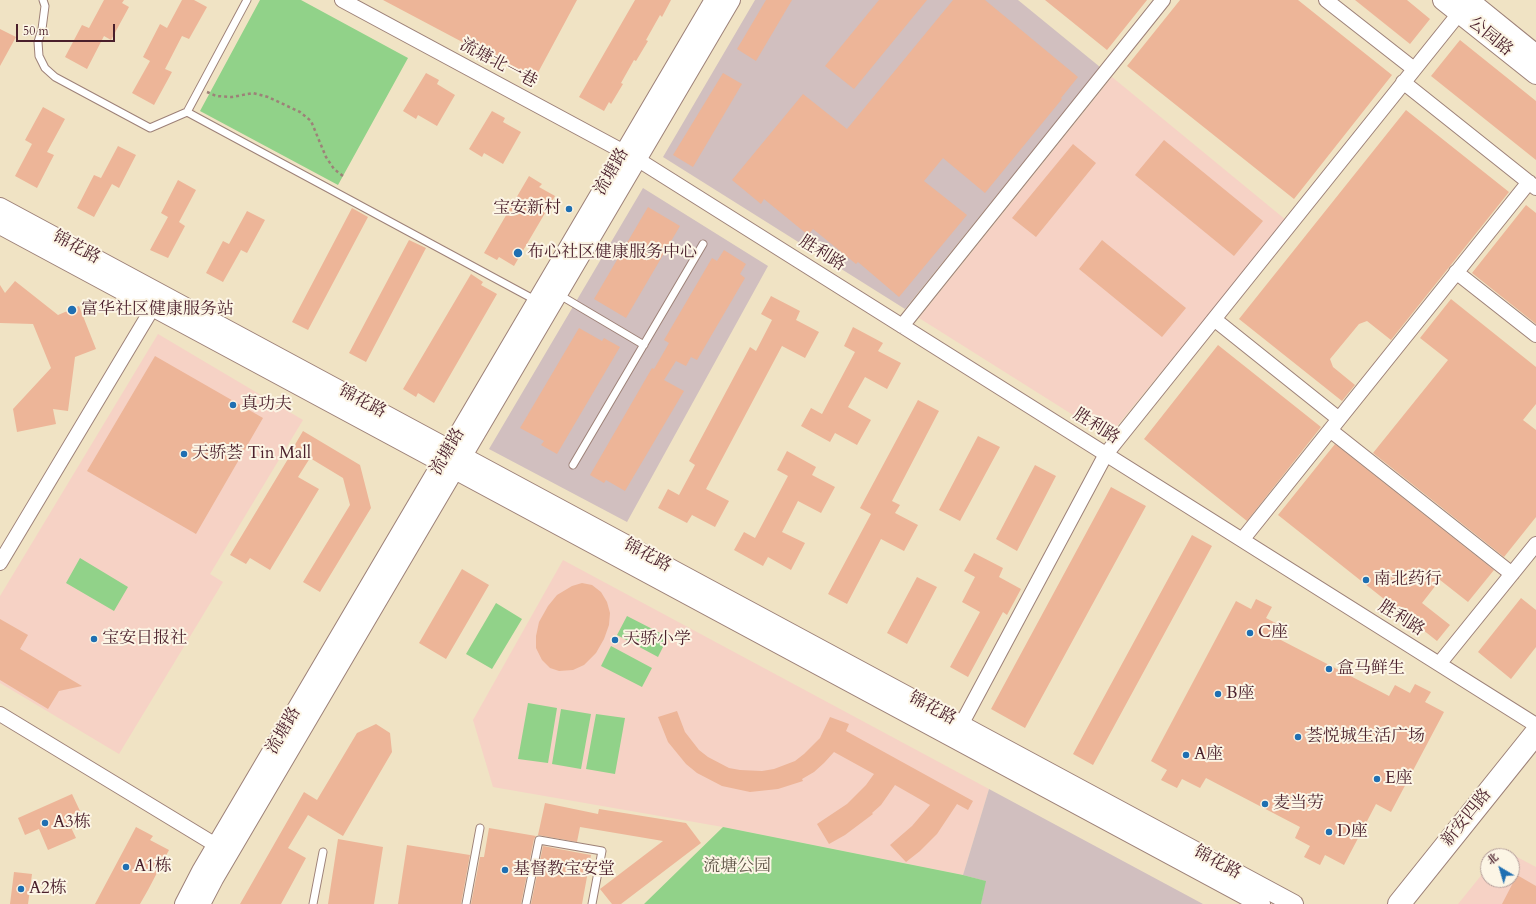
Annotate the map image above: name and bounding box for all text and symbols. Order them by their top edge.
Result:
street label: 公园路 [1464,13,1516,61]
scale bar [18,16,117,42]
text: 50 m [23,23,49,39]
street label: 流塘北一巷 [456,35,540,93]
street label: 流塘路 [590,145,634,199]
place label: 宝安新村 [493,199,561,219]
marker: 宝安新村 [564,204,574,214]
street label: 锦花路 [49,227,103,269]
street label: 胜利路 [795,232,849,276]
place label: 布心社区健康服务中心 [527,243,697,263]
marker: 布心社区健康服务中心 [512,247,524,259]
place label: 富华社区健康服务站 [81,300,234,320]
marker: 富华社区健康服务站 [66,304,78,316]
street label: 锦花路 [335,381,389,423]
place label: 真功夫 [241,395,292,415]
marker: 真功夫 [228,400,238,410]
street label: 胜利路 [1069,405,1123,449]
street label: 流塘路 [426,425,470,479]
place label: 天骄荟 Tin Mall [192,444,311,464]
marker: 天骄荟 Tin Mall [179,449,189,459]
street label: 锦花路 [620,535,674,577]
place label: 南北药行 [1374,570,1442,590]
marker: 南北药行 [1361,575,1371,585]
street label: 胜利路 [1374,597,1428,641]
place label: C座 [1258,623,1288,643]
marker: C座 [1245,628,1255,638]
place label: 宝安日报社 [102,629,187,649]
place label: 天骄小学 [623,630,691,650]
marker: 宝安日报社 [89,634,99,644]
marker: 天骄小学 [610,635,620,645]
place label: 盒马鲜生 [1337,659,1405,679]
marker: 盒马鲜生 [1324,664,1334,674]
place label: B座 [1226,684,1255,704]
street label: 锦花路 [905,688,959,730]
marker: B座 [1213,689,1223,699]
street label: 流塘路 [262,704,306,758]
place label: 荟悦城生活广场 [1306,727,1425,747]
marker: 荟悦城生活广场 [1293,732,1303,742]
place label: A座 [1194,745,1223,765]
marker: A座 [1181,750,1191,760]
place label: E座 [1385,769,1412,789]
marker: E座 [1372,774,1382,784]
street label: 新安四路 [1438,785,1496,851]
place label: 麦当劳 [1273,794,1324,814]
marker: 麦当劳 [1260,799,1270,809]
place label: A3栋 [53,813,91,833]
marker: A3栋 [40,818,50,828]
place label: D座 [1337,822,1368,842]
marker: D座 [1324,827,1334,837]
street label: 锦花路 [1190,842,1244,884]
north arrow [1480,848,1520,888]
text: 北 [1484,850,1502,868]
place label: A1栋 [134,857,172,877]
park label: 流塘公园 [703,857,771,877]
place label: 基督教宝安堂 [513,860,615,880]
marker: A1栋 [121,862,131,872]
marker: 基督教宝安堂 [500,865,510,875]
place label: A2栋 [29,879,67,899]
marker: A2栋 [16,884,26,894]

